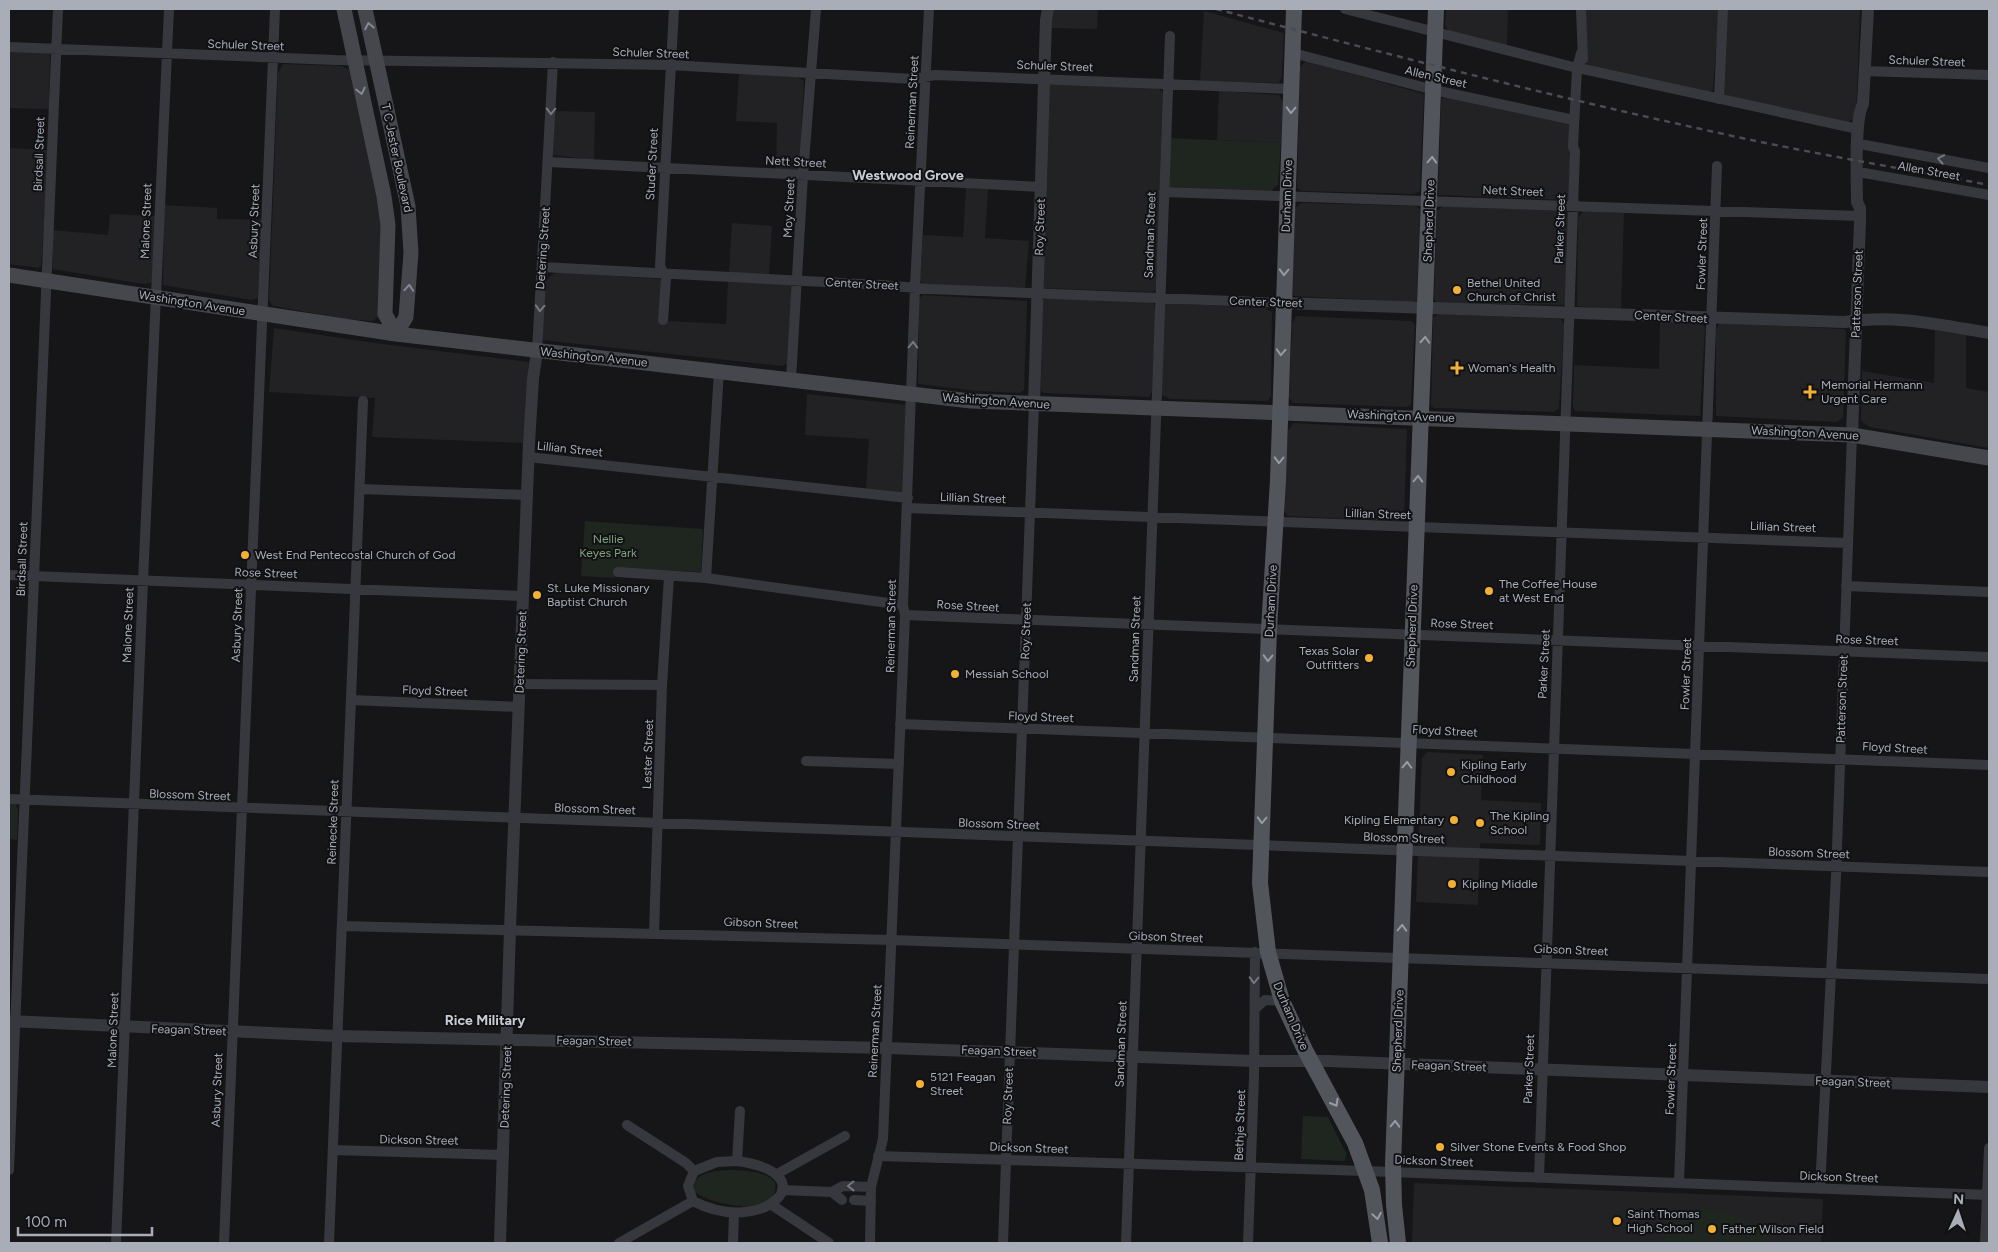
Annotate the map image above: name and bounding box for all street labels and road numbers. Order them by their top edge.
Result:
street label: Schuler Street [207,37,285,53]
street label: Schuler Street [612,45,690,61]
street label: Schuler Street [1888,53,1966,69]
street label: Reinerman Street [903,54,921,149]
street label: Schuler Street [1016,58,1094,74]
street label: Allen Street [1404,63,1469,91]
street label: T C Jester Boulevard [379,102,415,214]
street label: Birdsall Street [31,116,47,192]
street label: Studer Street [643,127,661,201]
street label: Nett Street [765,153,828,171]
street label: Durham Drive [1279,159,1295,233]
street label: Allen Street [1897,159,1962,183]
street label: Moy Street [780,177,798,238]
street label: Shepherd Drive [1421,179,1437,263]
street label: Malone Street [138,182,154,259]
street label: Asbury Street [246,183,262,258]
street label: Nett Street [1482,183,1544,199]
street label: Sandman Street [1141,191,1159,279]
street label: Parker Street [1552,193,1568,264]
street label: Roy Street [1032,198,1048,256]
street label: Detering Street [533,206,553,290]
street label: Fowler Street [1694,217,1710,290]
street label: Patterson Street [1848,249,1866,338]
street label: Center Street [825,275,900,293]
street label: Washington Avenue [138,288,247,318]
street label: Center Street [1229,294,1303,310]
street label: Center Street [1634,308,1709,326]
street label: Washington Avenue [540,344,649,370]
street label: Washington Avenue [942,390,1051,412]
street label: Washington Avenue [1347,407,1455,425]
street label: Washington Avenue [1751,423,1860,443]
street label: Lillian Street [536,439,604,459]
street label: Lillian Street [940,490,1007,506]
street label: Lillian Street [1345,506,1412,522]
street label: Lillian Street [1750,519,1817,535]
street label: Birdsall Street [14,521,30,597]
street label: Durham Drive [1262,564,1280,638]
street label: Rose Street [234,565,298,581]
street label: Reinerman Street [883,579,899,673]
street label: Shepherd Drive [1404,584,1420,668]
street label: Malone Street [120,586,136,663]
street label: Asbury Street [229,587,245,662]
street label: Sandman Street [1126,595,1144,683]
street label: Rose Street [936,597,1000,615]
street label: Roy Street [1018,602,1034,660]
street label: Detering Street [513,610,529,694]
street label: Rose Street [1430,616,1494,632]
street label: Parker Street [1535,628,1553,699]
street label: Rose Street [1835,632,1899,648]
street label: Fowler Street [1678,637,1694,710]
street label: Patterson Street [1833,654,1851,743]
street label: Floyd Street [402,683,469,699]
street label: Floyd Street [1008,709,1075,725]
street label: Lester Street [640,718,656,789]
street label: Floyd Street [1412,722,1479,740]
street label: Floyd Street [1862,739,1929,757]
street label: Reinecke Street [325,779,342,865]
street label: Blossom Street [149,787,232,803]
street label: Blossom Street [554,801,637,817]
street label: Blossom Street [958,816,1041,832]
street label: Blossom Street [1363,830,1446,846]
street label: Blossom Street [1768,845,1851,861]
street label: Gibson Street [723,915,799,931]
street label: Gibson Street [1128,929,1204,945]
street label: Gibson Street [1533,942,1609,958]
street label: Durham Drive [1270,980,1312,1053]
street label: Reinerman Street [866,983,884,1078]
street label: Shepherd Drive [1390,989,1406,1073]
street label: Malone Street [105,991,121,1068]
street label: Sandman Street [1112,1000,1130,1088]
street label: Feagan Street [151,1022,227,1038]
street label: Feagan Street [556,1033,632,1049]
street label: Parker Street [1521,1033,1537,1104]
street label: Fowler Street [1663,1042,1679,1115]
street label: Feagan Street [961,1043,1037,1059]
street label: Detering Street [498,1045,514,1129]
street label: Asbury Street [209,1052,225,1127]
street label: Feagan Street [1411,1058,1487,1074]
street label: Roy Street [1000,1067,1016,1125]
street label: Feagan Street [1815,1074,1891,1090]
street label: Bethje Street [1232,1089,1248,1161]
street label: Dickson Street [379,1132,459,1148]
street label: Dickson Street [989,1140,1069,1156]
street label: Dickson Street [1394,1153,1474,1169]
street label: Dickson Street [1799,1169,1879,1185]

